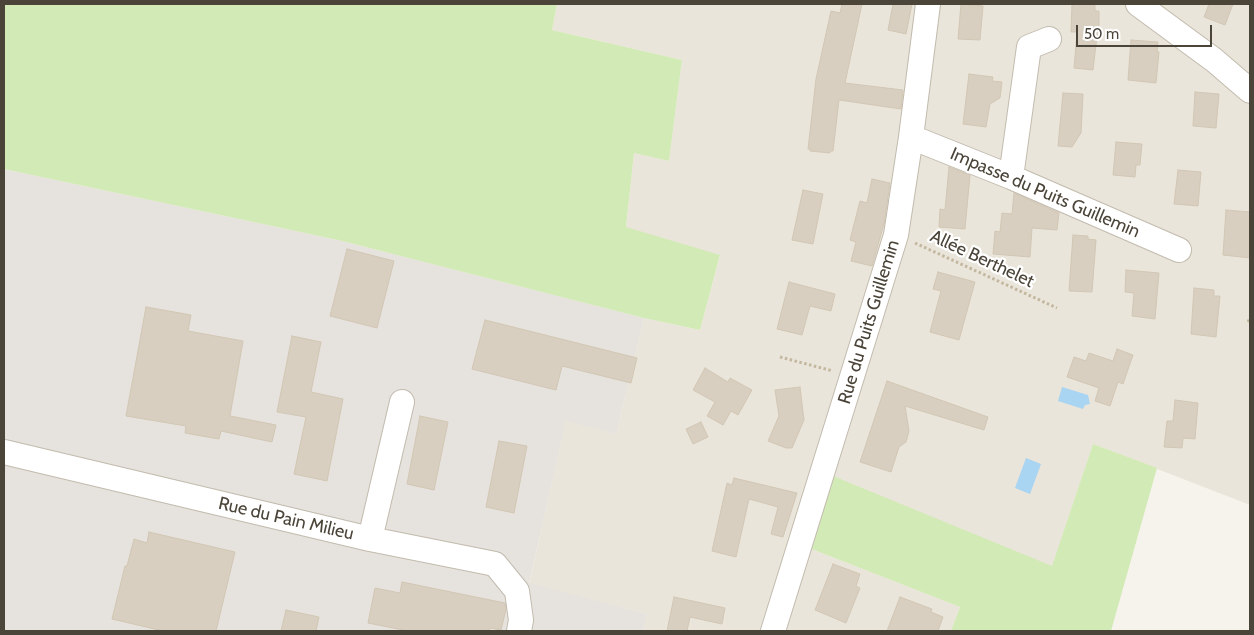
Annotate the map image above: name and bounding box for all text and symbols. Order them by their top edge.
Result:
scale bar [1079,15,1215,47]
text: 50 m [1084,25,1119,43]
street label: Impasse du Puits Guillemin [947,143,1143,243]
street label: Allée Berthelet [927,226,1037,292]
street label: Rue du Puits Guillemin [834,237,904,407]
street label: Rue du Pain Milieu [216,493,356,545]

